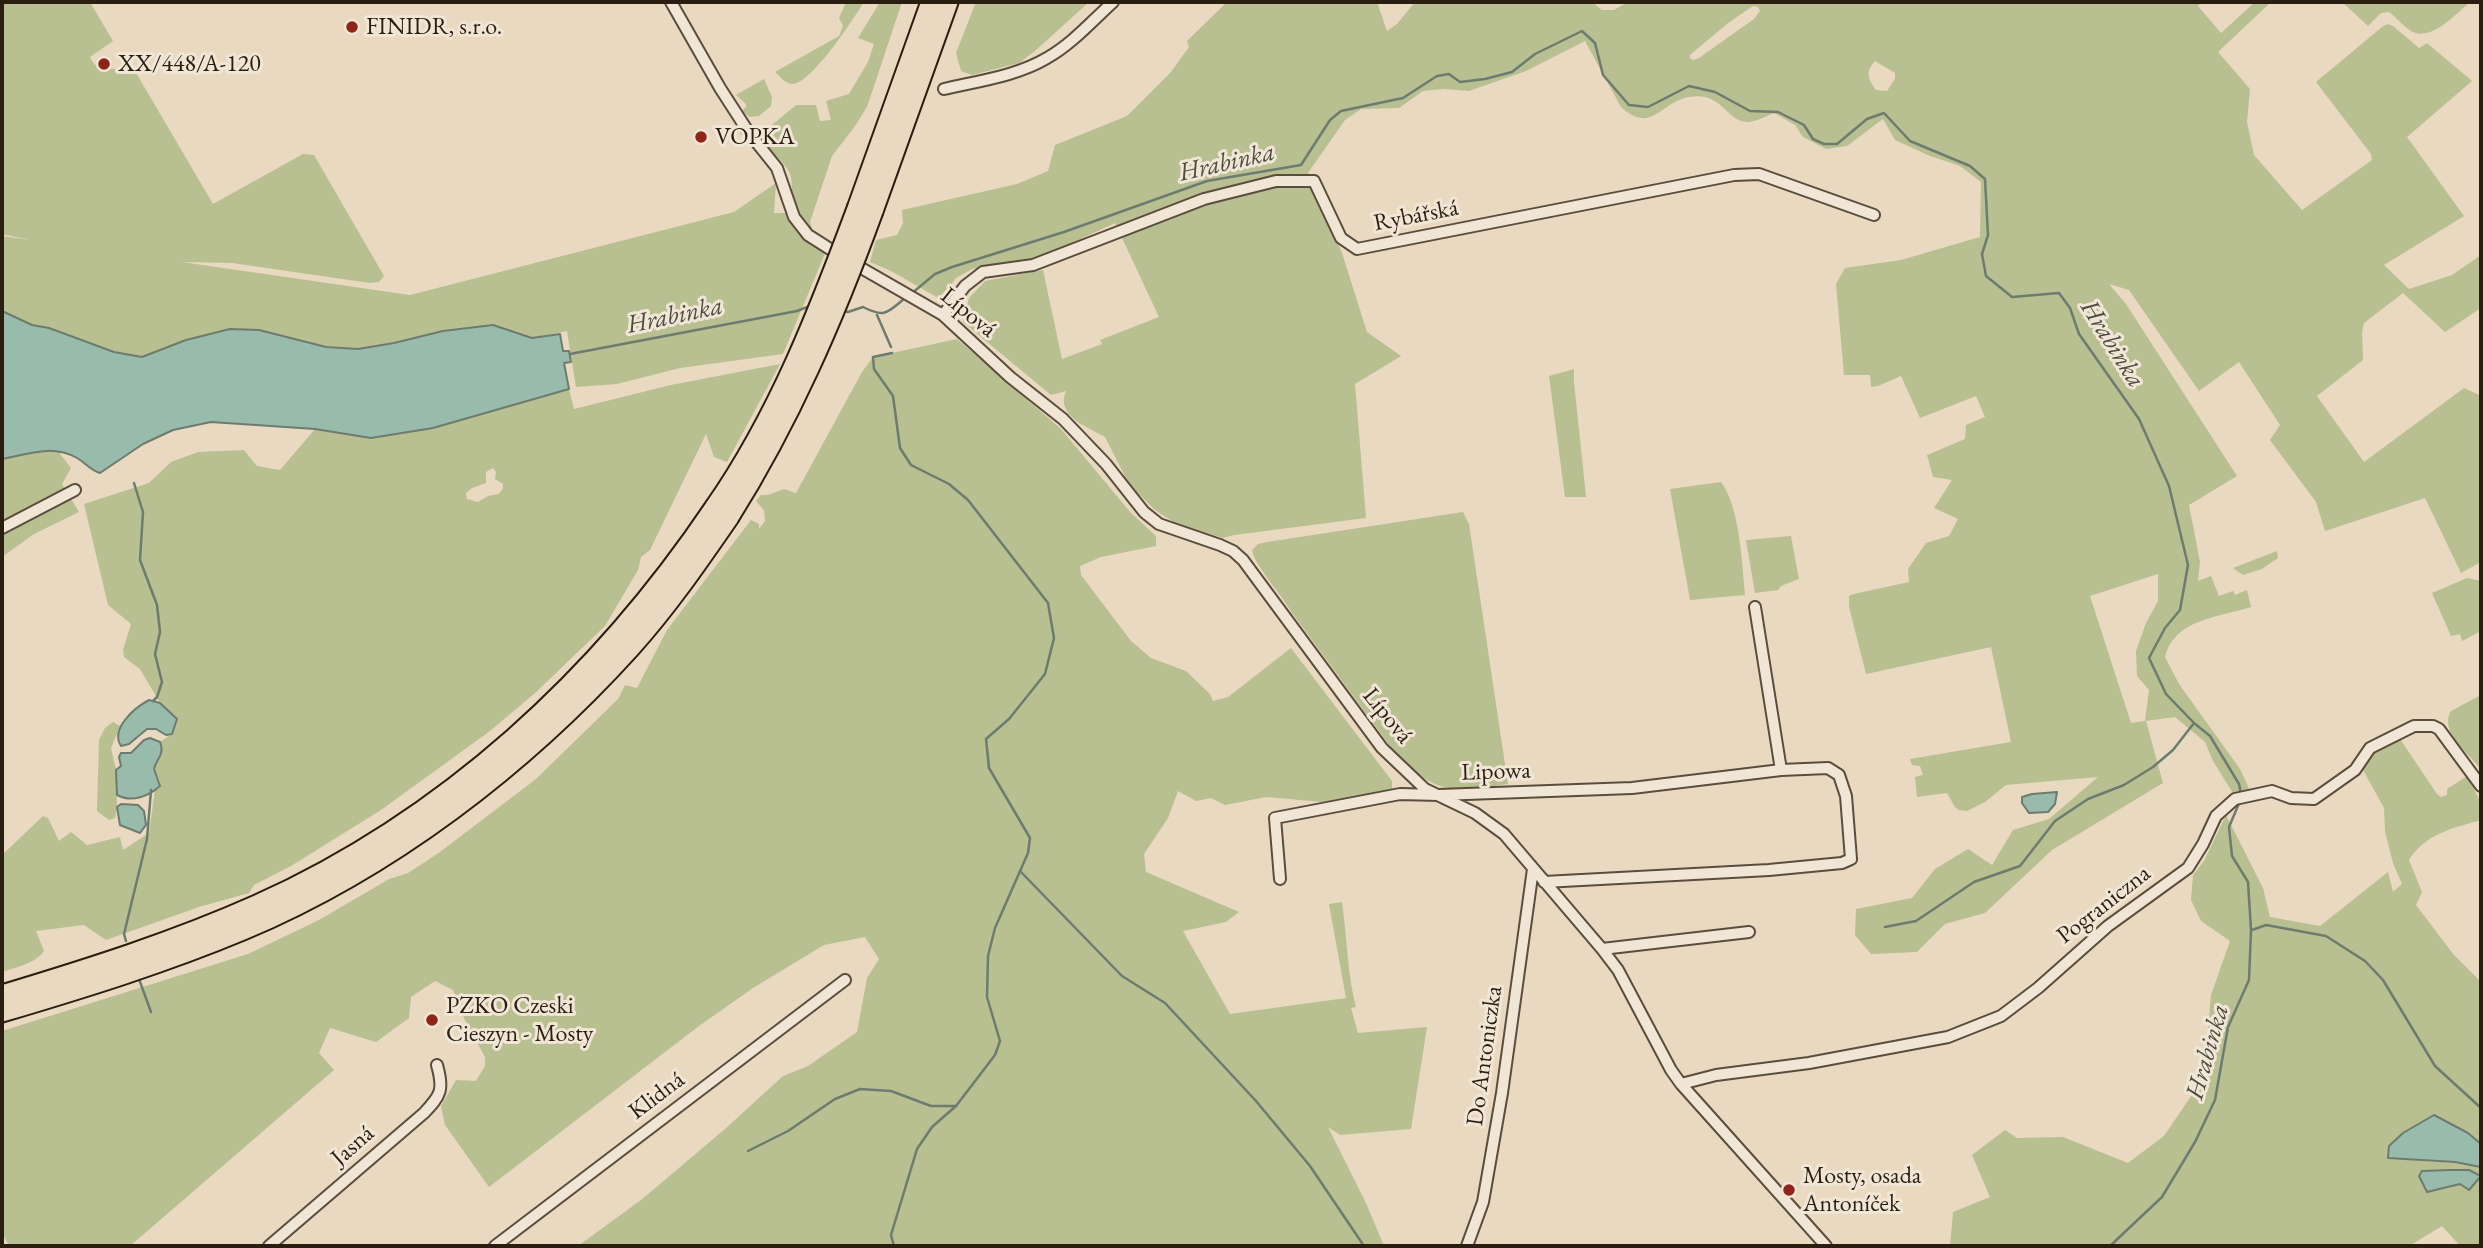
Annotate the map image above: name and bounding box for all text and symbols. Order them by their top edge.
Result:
place label: FINIDR, s.r.o. [366,13,502,41]
marker: FINIDR, s.r.o. [344,19,360,35]
place label: XX/448/A-120 [118,50,261,78]
marker: XX/448/A-120 [96,56,112,72]
place label: VOPKA [715,123,795,151]
marker: VOPKA [693,129,709,145]
water label: Hrabinka [1176,137,1278,189]
street label: Rybářská [1371,194,1461,238]
street label: Lípová [934,282,1002,344]
water label: Hrabinka [624,291,726,341]
water label: Hrabinka [2073,294,2151,394]
street label: Lípová [1356,682,1418,750]
street label: Lipowa [1461,756,1531,788]
street label: Pograniczna [2051,859,2157,951]
street label: Do Antoniczka [1461,984,1509,1128]
place label: PZKO Czeski Cieszyn - Mosty [446,992,593,1048]
water label: Hrabinka [2180,1001,2236,1103]
marker: PZKO Czeski Cieszyn - Mosty [424,1012,440,1028]
street label: Klidná [623,1066,691,1126]
street label: Jasná [326,1119,380,1173]
place label: Mosty, osada Antoníček [1803,1162,1921,1218]
marker: Mosty, osada Antoníček [1781,1182,1797,1198]

